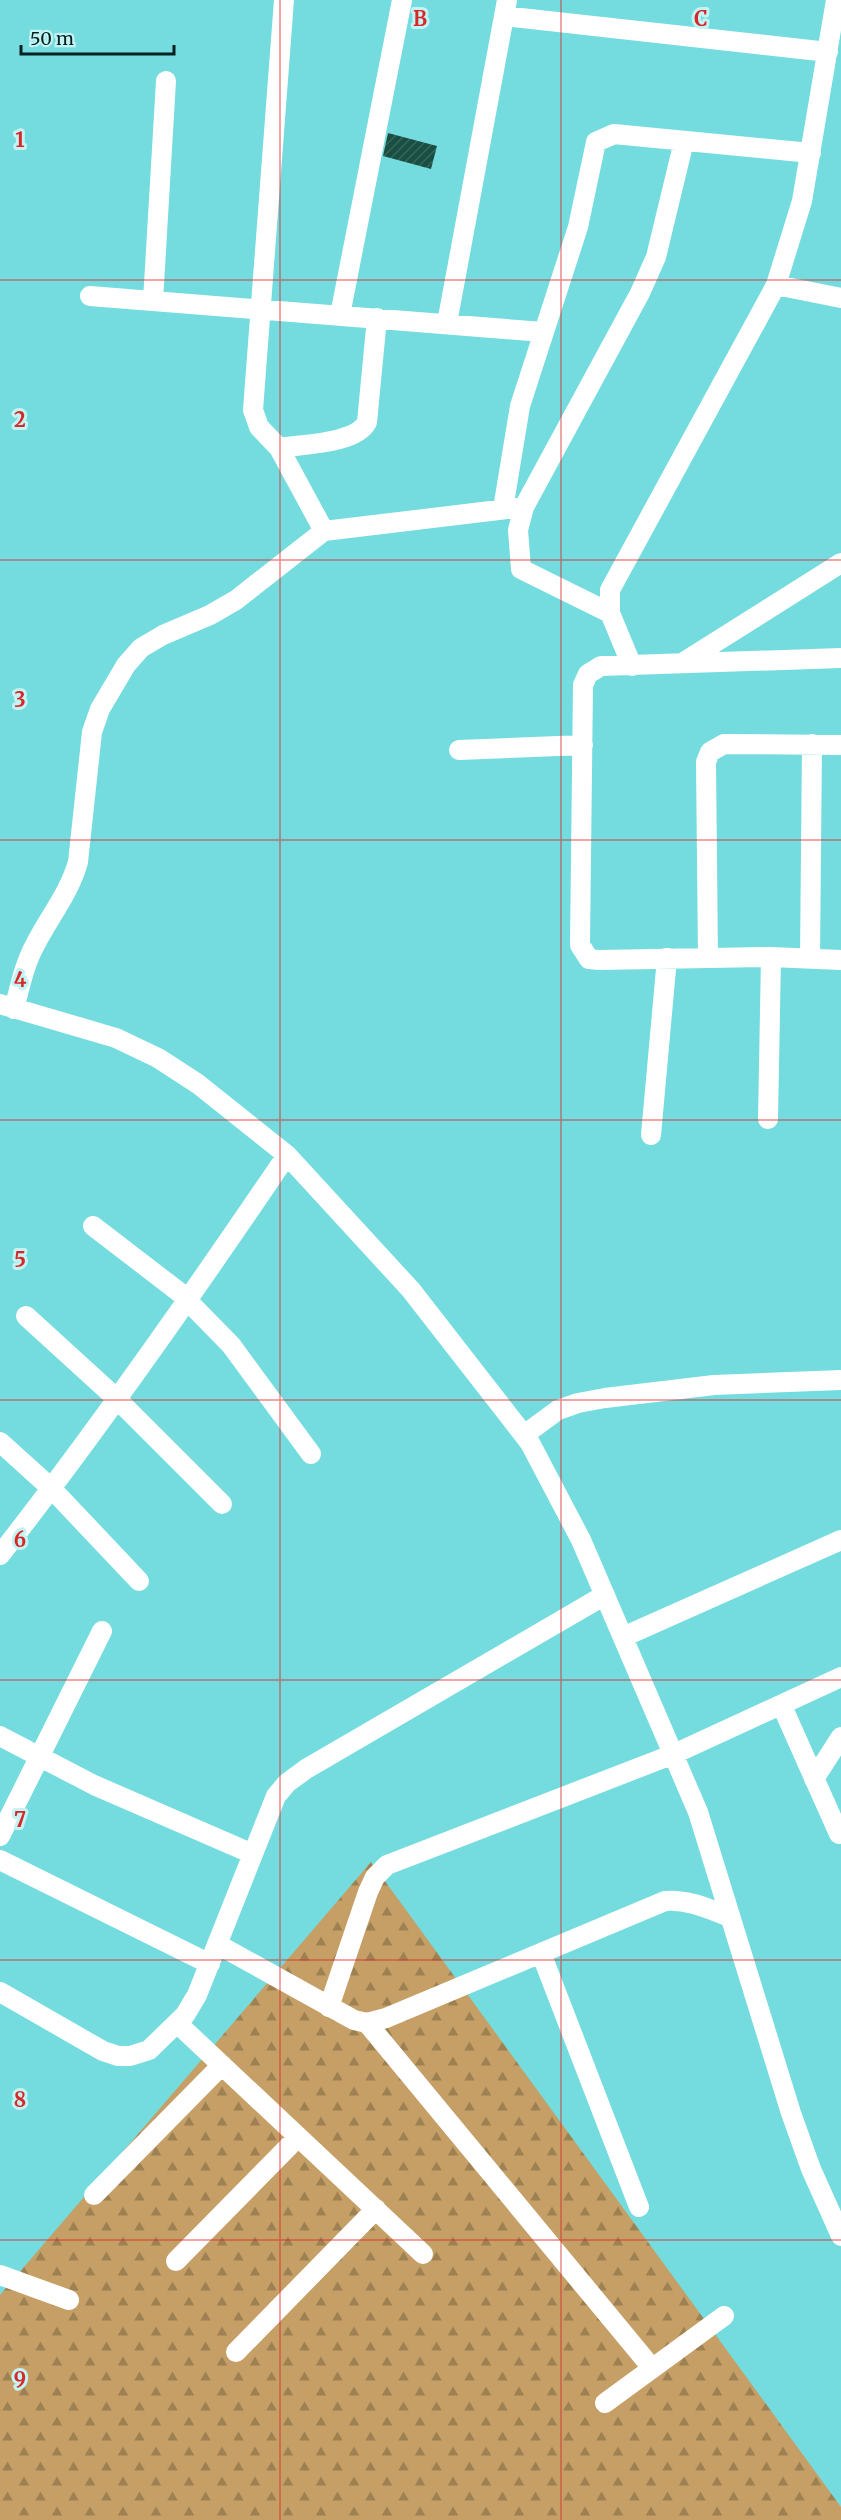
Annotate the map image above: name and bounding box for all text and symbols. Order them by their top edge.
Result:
text: B [413,6,427,31]
text: C [694,6,708,31]
scale bar [21,18,174,56]
text: 50 m [30,27,74,50]
text: 1 [15,127,25,152]
text: 2 [14,407,26,432]
text: 3 [14,687,26,712]
text: 4 [14,967,27,992]
text: 5 [14,1247,26,1272]
text: 6 [14,1527,26,1552]
text: 7 [14,1807,26,1832]
text: 8 [14,2087,26,2112]
text: 9 [14,2367,26,2392]

